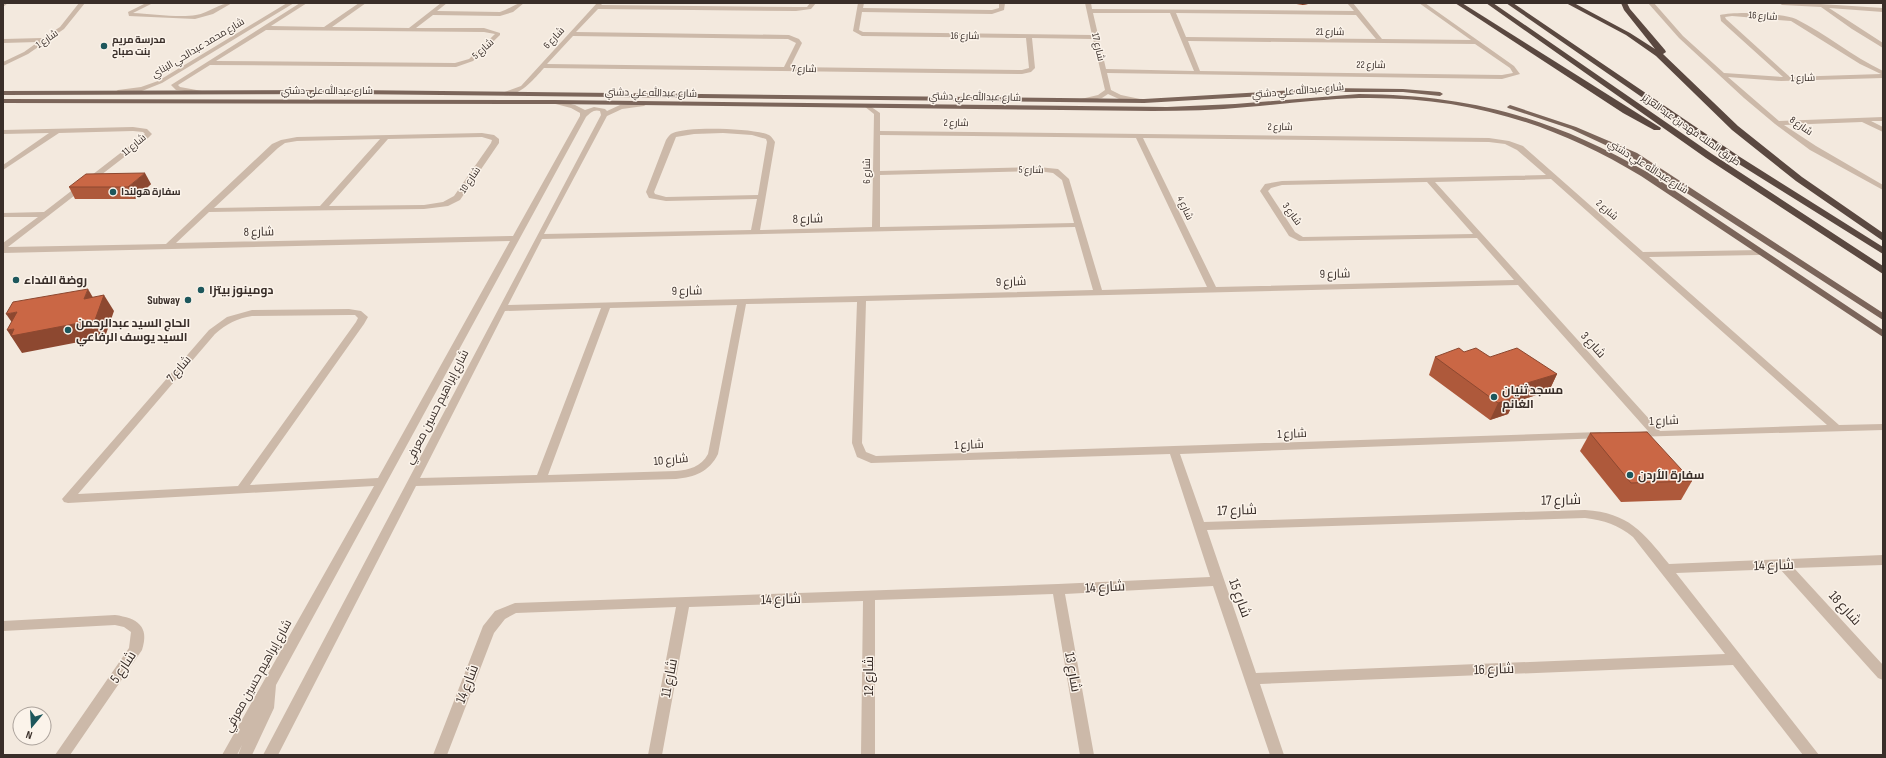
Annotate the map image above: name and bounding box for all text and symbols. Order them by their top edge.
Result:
street label: شارع 16 [1748,9,1778,23]
street label: شارع محمد عبدالحي البناي [149,15,247,81]
street label: شارع 6 [541,25,567,51]
street label: شارع 21 [1316,26,1344,38]
street label: شارع 1 [34,27,60,51]
street label: شارع 16 [950,30,980,42]
street label: شارع 17 [1089,32,1107,62]
place label: مدرسة مريم بنت صباح [112,34,166,59]
street label: شارع 5 [470,36,496,62]
marker: مدرسة مريم بنت صباح [99,41,109,51]
street label: شارع 22 [1356,59,1386,71]
street label: شارع 7 [791,63,817,75]
street label: شارع 1 [1791,72,1815,84]
street label: شارع عبدالله علي دشتي [1251,79,1345,102]
street label: شارع عبدالله علي دشتي [281,83,373,98]
street label: شارع عبدالله علي دشتي [605,84,697,101]
street label: شارع عبدالله علي دشتي [929,88,1021,105]
street label: طريق الملك فهد بن عبد العزيز [1639,91,1743,169]
street label: شارع 8 [1787,114,1815,138]
street label: شارع 2 [943,117,969,129]
street label: شارع 2 [1267,121,1293,133]
street label: شارع 11 [119,131,149,159]
street label: شارع عبدالله علي دشتي [1605,136,1691,197]
street label: شارع 6 [861,158,873,184]
street label: شارع 5 [1018,164,1044,176]
street label: شارع 10 [457,165,483,195]
place label: سفارة هولندا [121,186,181,198]
marker: سفارة هولندا [108,187,118,197]
street label: شارع 4 [1174,194,1196,222]
street label: شارع 2 [1594,197,1620,223]
street label: شارع 3 [1280,200,1304,228]
street label: شارع 8 [793,211,823,227]
street label: شارع 8 [244,224,274,240]
street label: شارع 9 [1320,266,1350,282]
place label: روضة الفداء [24,273,87,288]
street label: شارع 9 [996,274,1027,290]
marker: روضة الفداء [11,275,21,285]
place label: دومينوز بيتزا [209,283,273,298]
street label: شارع 9 [672,283,702,299]
marker: دومينوز بيتزا [196,285,206,295]
place label: Subway [147,293,180,308]
marker: Subway [183,295,193,305]
place label: الحاج السيد عبدالرحمن السيد يوسف الرفاعي [76,316,190,347]
marker: الحاج السيد عبدالرحمن السيد يوسف الرفاعي [63,325,73,335]
street label: شارع 3 [1577,329,1609,361]
street label: شارع إبراهيم حسين معرفي [402,347,474,468]
street label: شارع 7 [164,353,195,385]
place label: مسجد ثنيان الغانم [1502,383,1563,412]
marker: مسجد ثنيان الغانم [1489,392,1499,402]
street label: شارع 1 [1649,413,1679,429]
street label: شارع 1 [1277,426,1307,442]
street label: شارع 1 [954,437,984,453]
street label: شارع 10 [653,451,689,469]
place label: سفارة الأردن [1638,468,1705,483]
marker: سفارة الأردن [1625,470,1635,480]
street label: شارع 17 [1541,491,1581,509]
street label: شارع 17 [1217,501,1257,519]
street label: شارع 14 [1754,556,1794,574]
street label: شارع 15 [1225,576,1255,620]
street label: شارع 14 [1085,577,1125,597]
street label: شارع 18 [1825,587,1865,629]
street label: شارع 14 [761,590,801,608]
street label: شارع إبراهيم حسين معرفي [221,617,297,736]
street label: شارع 5 [106,648,140,686]
street label: شارع 13 [1061,651,1085,693]
street label: شارع 12 [860,656,877,696]
street label: شارع 11 [657,657,681,699]
street label: شارع 16 [1474,660,1514,678]
street label: شارع 14 [452,662,482,706]
north arrow [12,706,52,746]
text: N [24,728,34,742]

